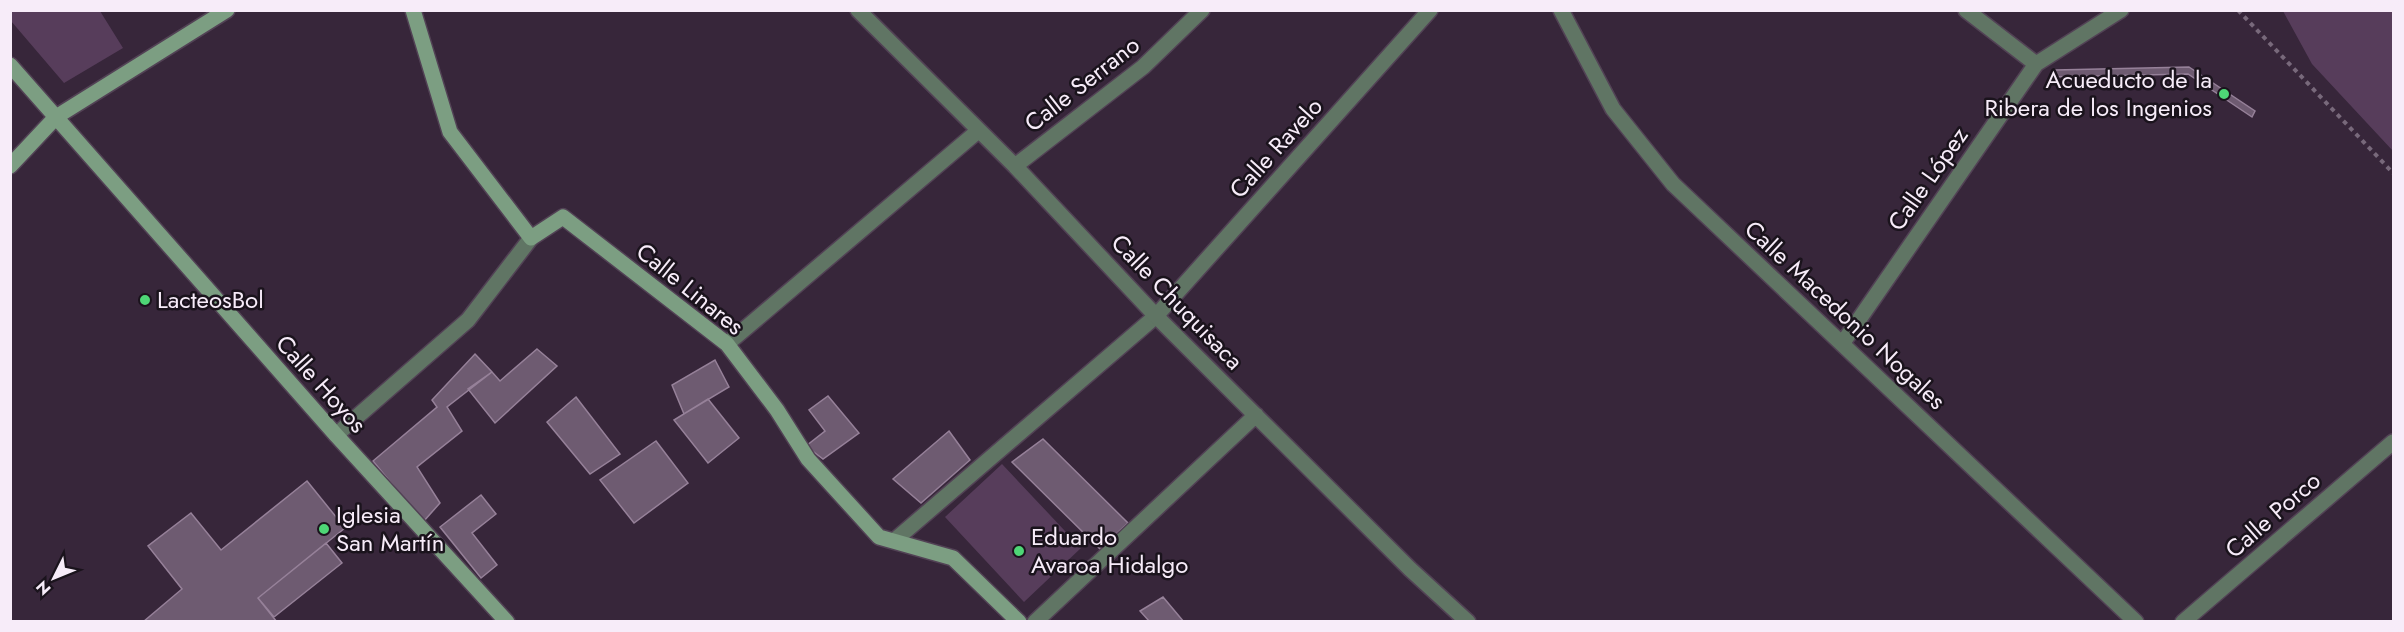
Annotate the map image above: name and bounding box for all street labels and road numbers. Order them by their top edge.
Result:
street label: Calle Serrano [1017,27,1147,140]
street label: Calle Ravelo [1221,90,1330,206]
street label: Calle López [1879,120,1976,238]
street label: Calle Macedonio Nogales [1737,212,1954,417]
street label: Calle Chuquisaca [1103,226,1251,377]
street label: Calle Linares [629,234,752,343]
street label: Calle Hoyos [268,327,375,441]
street label: Calle Porco [2217,463,2328,566]

